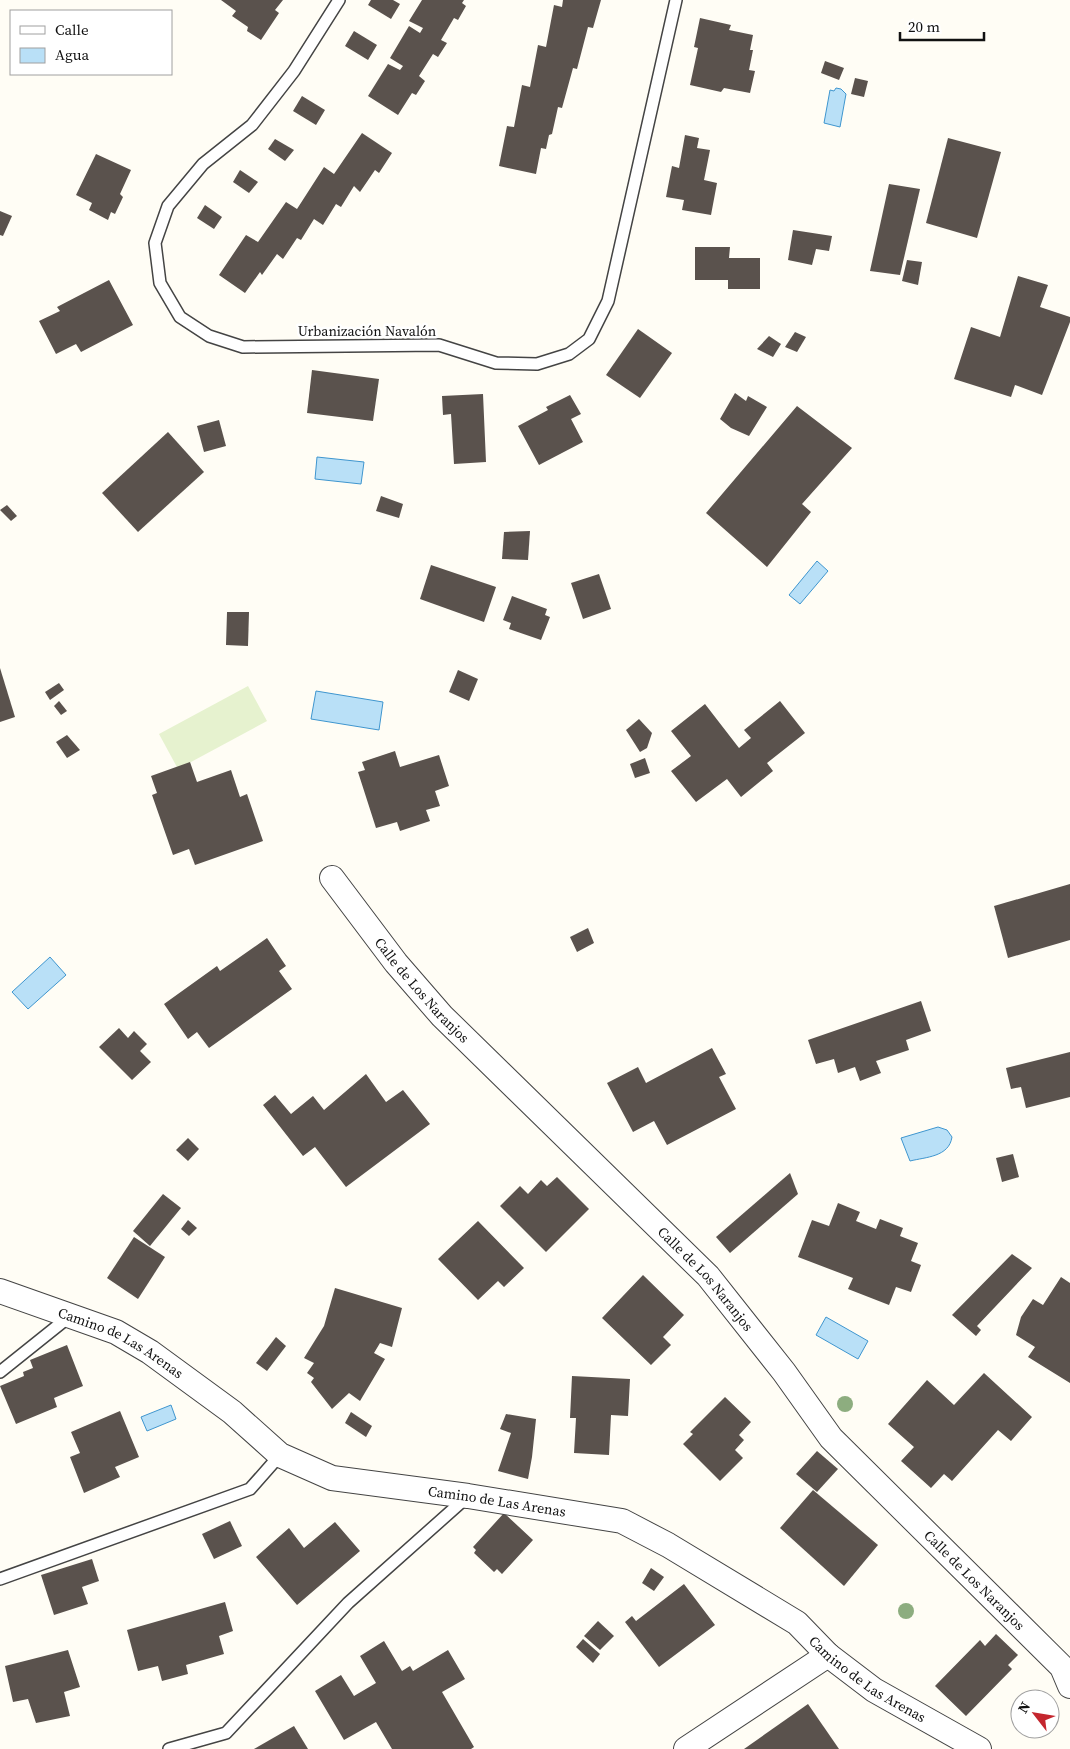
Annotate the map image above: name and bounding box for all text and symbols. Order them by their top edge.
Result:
legend [10,10,172,75]
scale bar [900,10,984,42]
text: 20 m [908,16,940,37]
text: Calle [55,19,89,40]
text: Agua [55,44,89,65]
street label: Urbanización Navalón [298,321,437,341]
street label: Calle de Los Naranjos [370,933,474,1047]
street label: Calle de Los Naranjos [653,1222,758,1335]
street label: Camino de Las Arenas [55,1302,188,1383]
street label: Camino de Las Arenas [427,1481,567,1522]
street label: Calle de Los Naranjos [920,1526,1029,1635]
street label: Camino de Las Arenas [805,1631,930,1727]
north arrow [1010,1689,1060,1739]
text: N [1013,1698,1035,1717]

